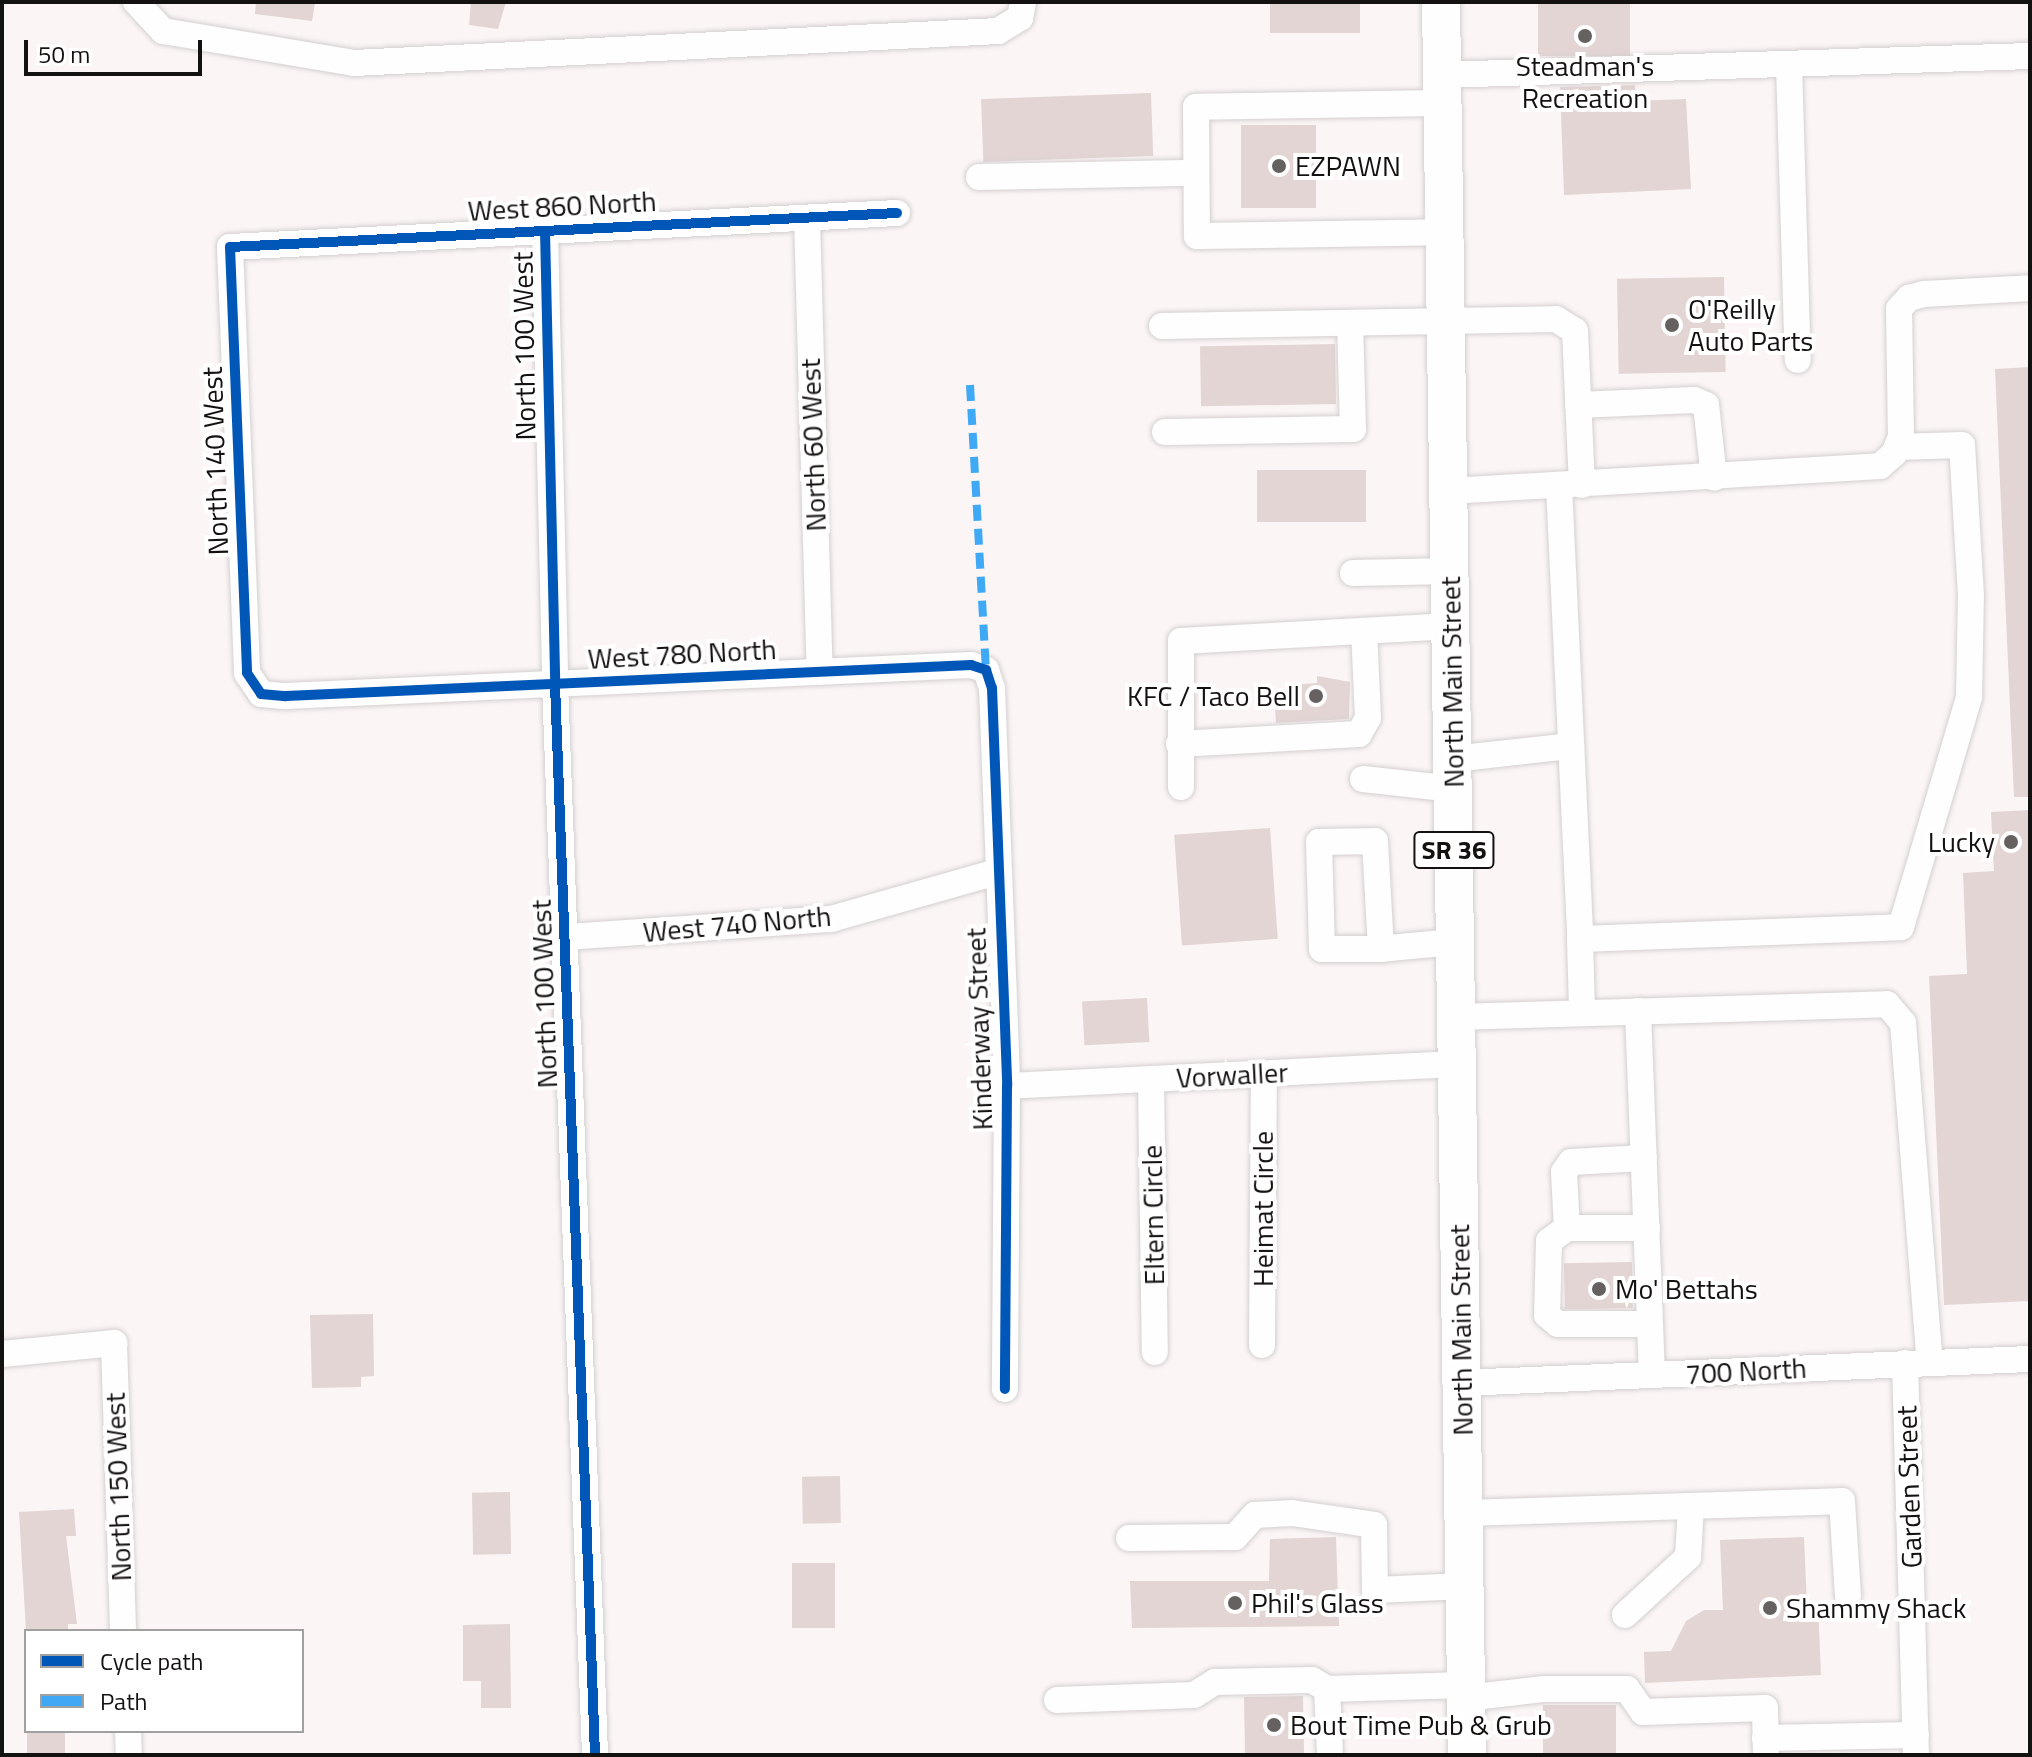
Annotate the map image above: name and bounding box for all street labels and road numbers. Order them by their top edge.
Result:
street label: West 860 North [467,184,657,228]
street label: North 100 West [506,251,542,441]
street label: North 60 West [793,358,833,532]
street label: North 140 West [195,366,235,556]
street label: North Main Street [1433,576,1471,788]
street label: West 780 North [587,632,777,676]
road number: SR 36 [1412,828,1496,872]
street label: North 100 West [524,899,564,1089]
street label: West 740 North [642,899,832,949]
street label: Kinderway Street [959,927,999,1131]
street label: Vorwaller [1175,1055,1289,1095]
street label: Heimat Circle [1246,1131,1280,1287]
street label: Eltern Circle [1135,1145,1171,1285]
street label: North Main Street [1442,1224,1480,1436]
street label: 700 North [1685,1351,1807,1391]
street label: North 150 West [98,1392,138,1582]
street label: Garden Street [1889,1405,1929,1569]

